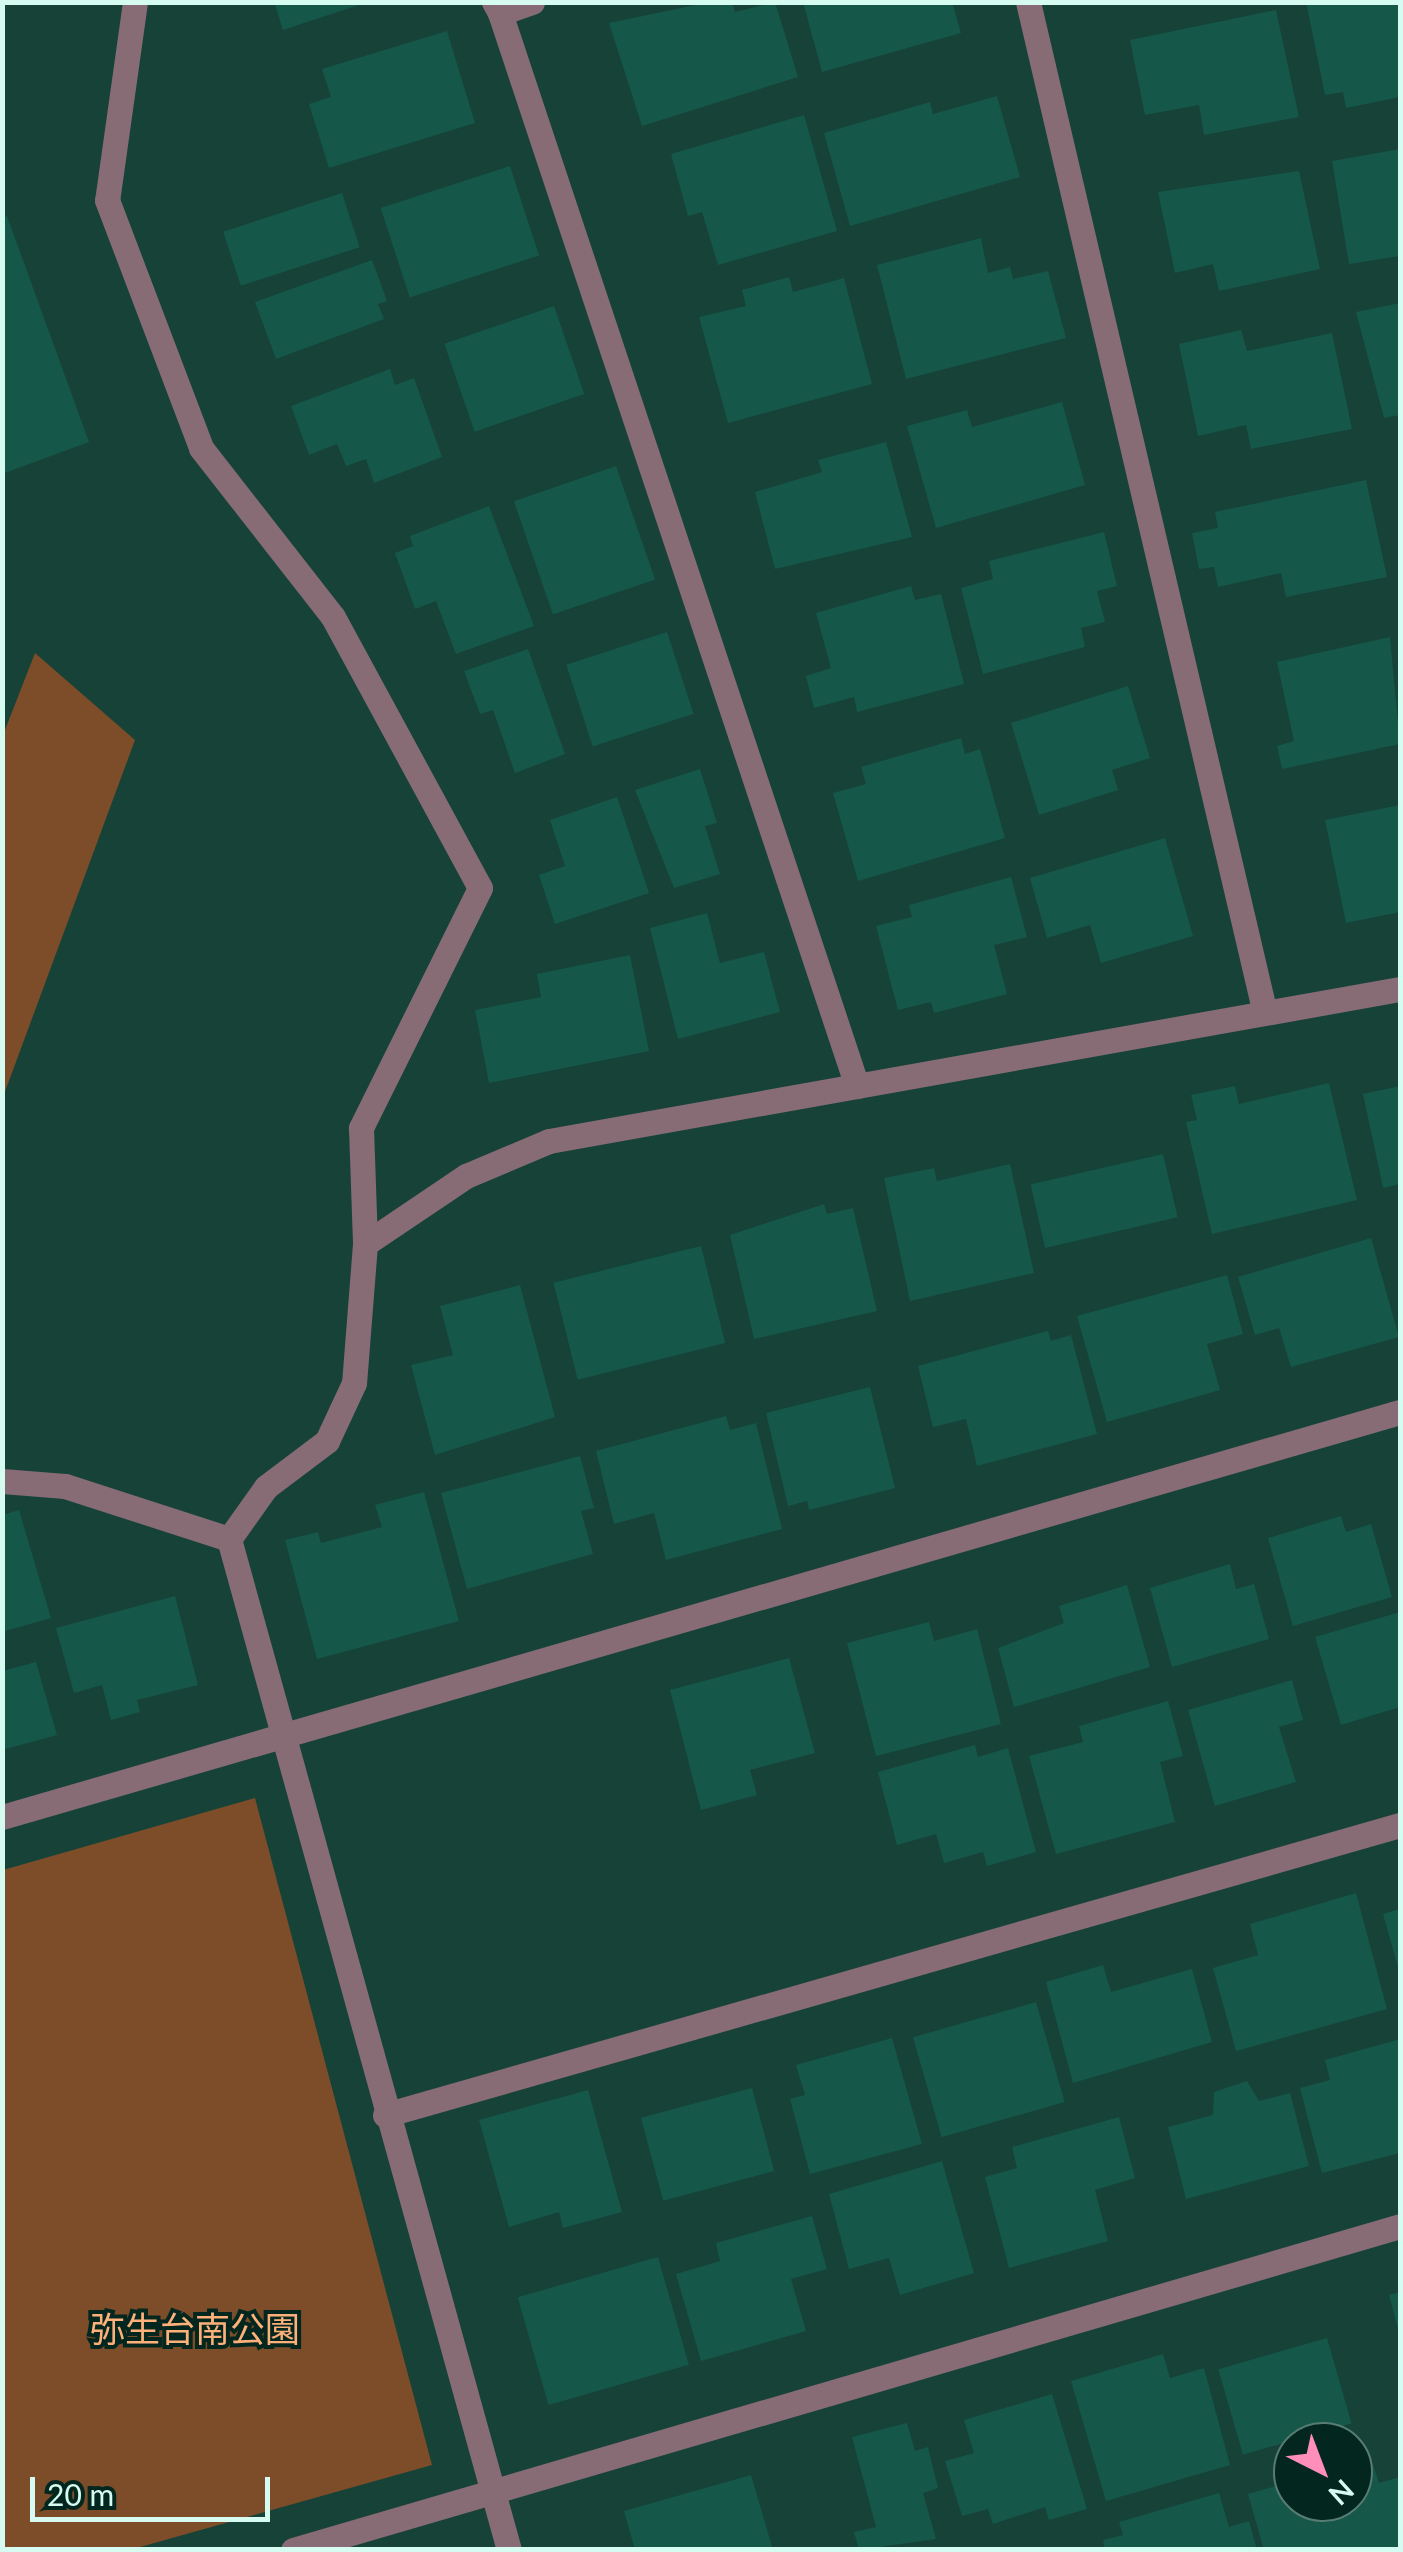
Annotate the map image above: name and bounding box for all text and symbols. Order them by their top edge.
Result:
park label: 弥生台南公園 [90,2307,300,2349]
north arrow [1273,2422,1373,2522]
scale bar [35,2457,275,2519]
text: N [1322,2473,1361,2513]
text: 20 m [47,2476,114,2512]

